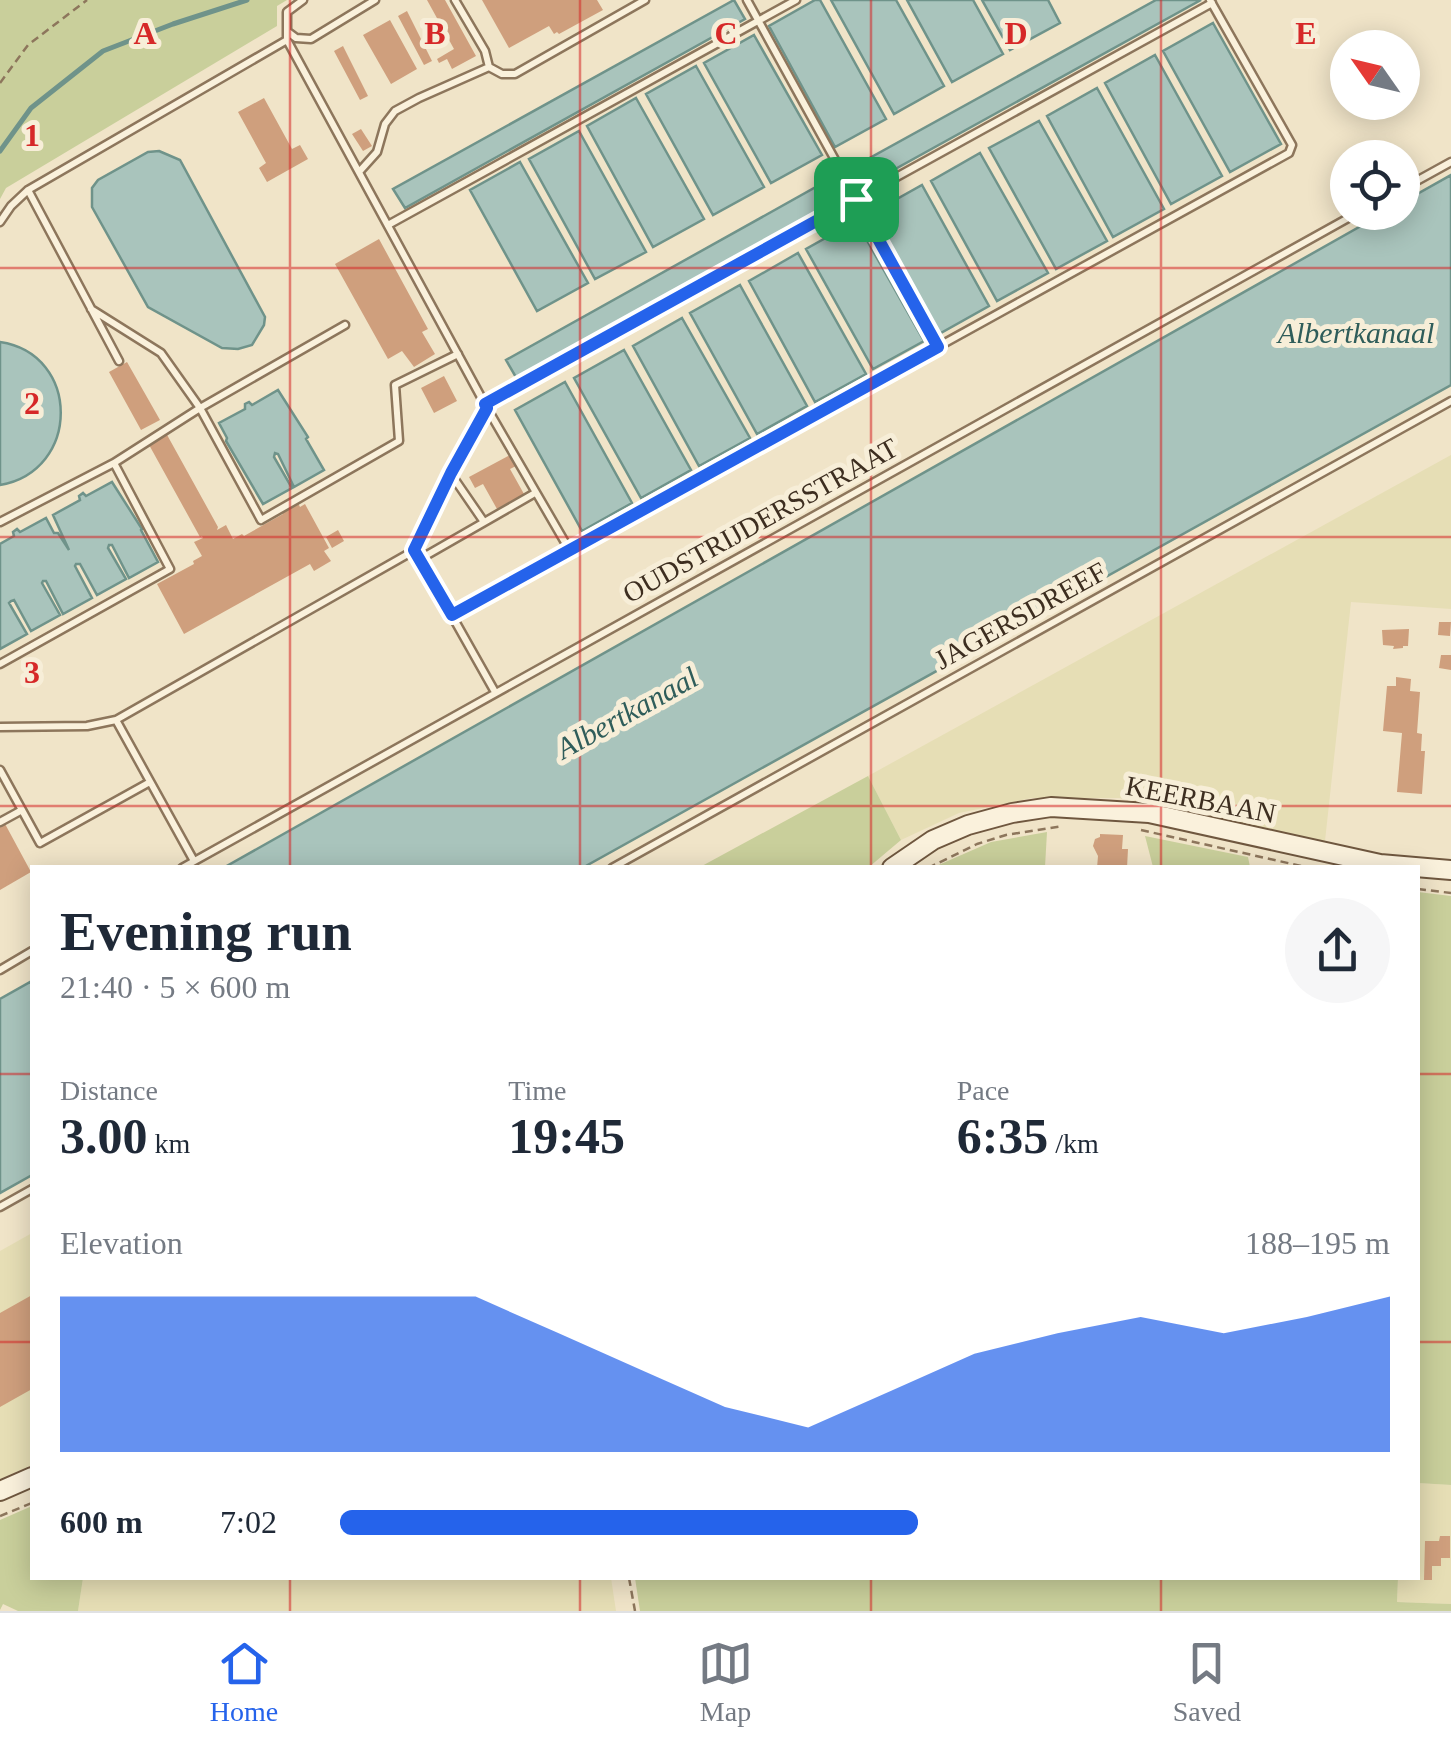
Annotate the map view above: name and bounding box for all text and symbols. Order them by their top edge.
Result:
text: A [133,15,157,51]
text: B [424,15,446,51]
text: C [714,15,738,51]
text: D [1004,15,1028,51]
text: E [1295,15,1317,51]
north arrow [1330,30,1420,120]
map controls [1330,30,1420,230]
text: 1 [24,117,40,153]
button: locate [1330,140,1420,230]
pin [814,157,899,242]
icon: arrive [829,172,884,227]
water label: Albertkanaal [1276,316,1434,349]
text: 2 [24,385,40,421]
street label: OUDSTRIJDERSSTRAAT [617,432,903,609]
street label: JAGERSDREEF [929,555,1111,675]
text: 3 [24,654,40,690]
water label: Albertkanaal [549,660,703,766]
street label: KEERBAAN [1123,770,1279,829]
button: share [1285,898,1390,1003]
text: Evening run [60,901,352,962]
text: 21:40 · 5 × 600 m [60,969,290,1005]
text: Distance [60,1075,158,1106]
text: Time [508,1075,566,1106]
text: Pace [957,1075,1010,1106]
text: 3.00 [60,1108,148,1164]
text: 19:45 [508,1108,625,1164]
text: 6:35 [957,1108,1048,1164]
text: km [148,1128,190,1159]
text: /km [1048,1128,1099,1159]
text: Elevation [60,1225,183,1261]
text: 188–195 m [1245,1225,1390,1261]
text: 600 m [60,1504,143,1540]
text: 7:02 [220,1504,277,1540]
tab: Home [210,1636,278,1728]
tab: Map [698,1636,753,1728]
tab: Saved [1173,1636,1241,1728]

